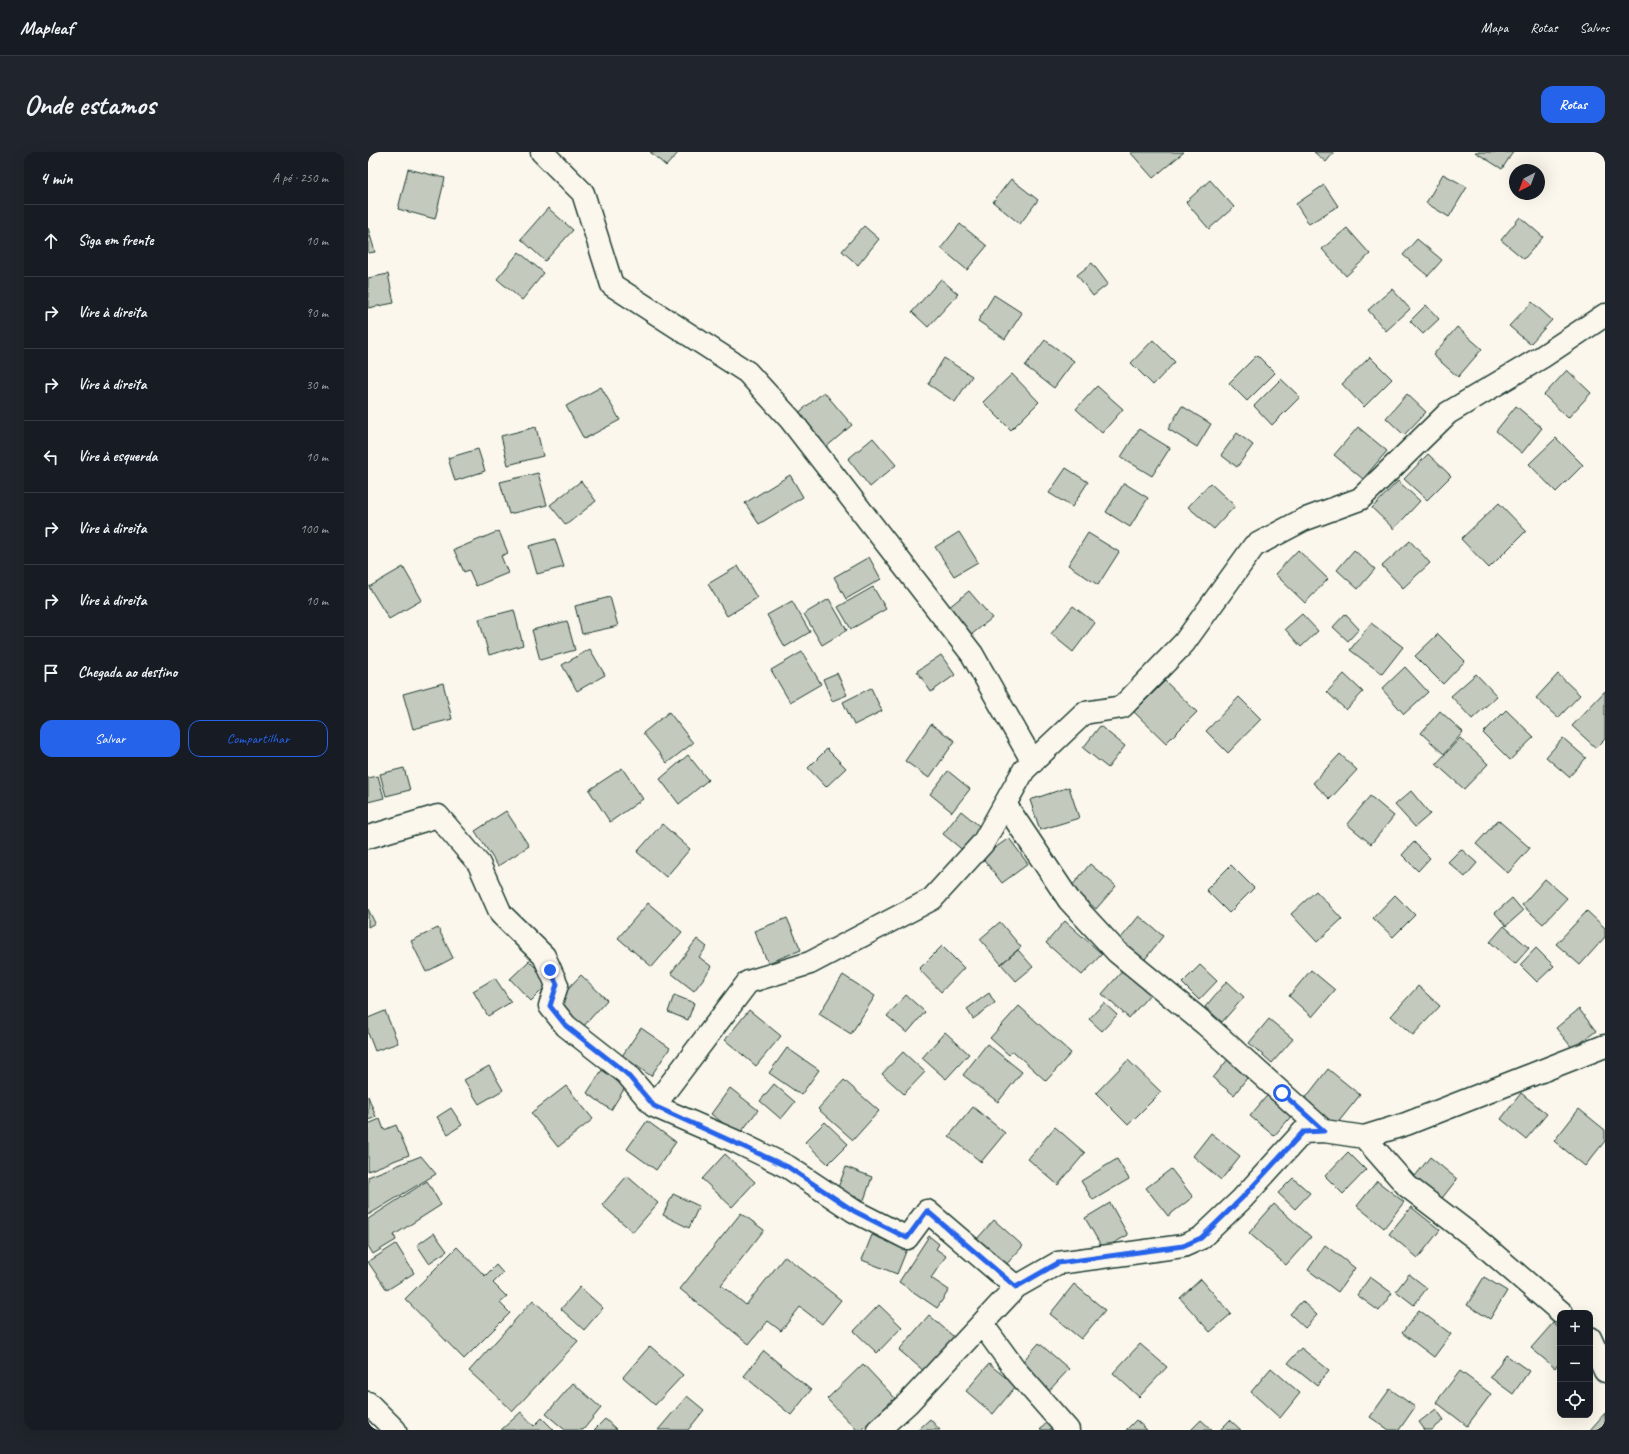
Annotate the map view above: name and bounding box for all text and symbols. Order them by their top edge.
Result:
text: Mapleaf [20,16,73,40]
text: Mapa [1481,19,1508,36]
text: Rotas [1530,19,1558,36]
text: Salvos [1580,19,1609,36]
button: Rotas [1541,86,1605,123]
text: Onde estamos [24,87,156,122]
north arrow [1509,164,1545,200]
text: 4 min [40,168,73,189]
text: A pé · 250 m [272,170,328,186]
icon: ahead [40,230,62,252]
text: Siga em frente [78,231,154,250]
text: 10 m [306,233,328,249]
icon: right [40,302,62,324]
text: Vire à direita [78,303,147,322]
text: 90 m [306,305,328,321]
icon: right [40,374,62,396]
text: Vire à direita [78,375,147,394]
text: 30 m [306,377,328,393]
icon: left [40,446,62,468]
text: Vire à esquerda [78,447,157,466]
text: 10 m [306,449,328,465]
icon: right [40,518,62,540]
text: Vire à direita [78,519,147,538]
text: 100 m [300,521,328,537]
icon: right [40,590,62,612]
text: Vire à direita [78,591,147,610]
text: 10 m [306,593,328,609]
icon: arrive [40,662,62,684]
text: Chegada ao destino [78,663,177,682]
button: Salvar [40,720,180,757]
button: Compartilhar [188,720,328,757]
route end [541,961,559,979]
route start [1273,1084,1291,1102]
map controls [1557,1310,1593,1418]
button: + [1557,1310,1593,1346]
button: − [1557,1346,1593,1382]
button: locate [1557,1382,1593,1418]

